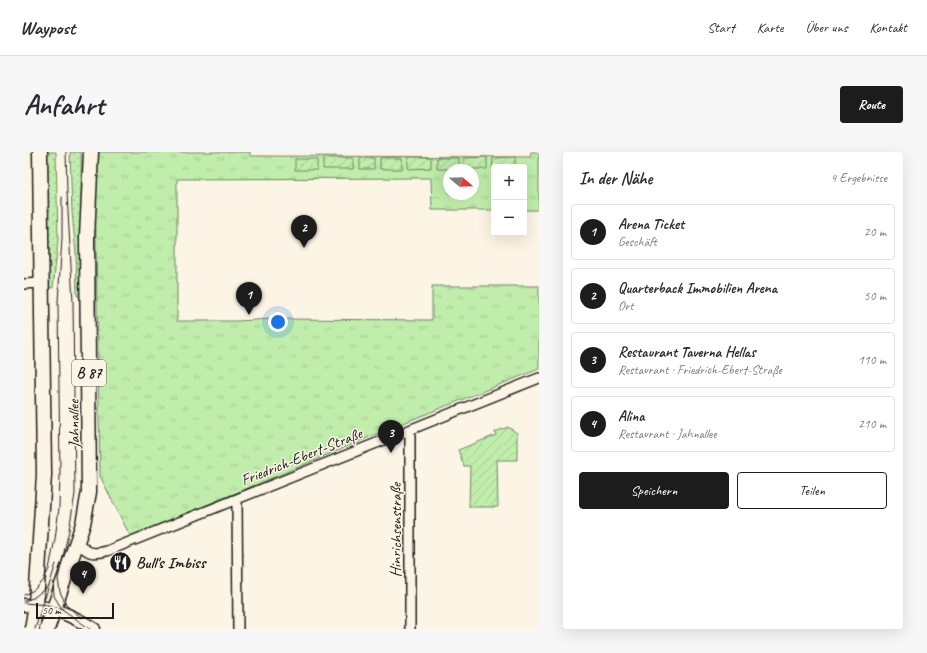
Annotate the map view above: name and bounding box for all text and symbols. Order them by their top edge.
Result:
text: Waypost [20,16,75,40]
text: Start [707,19,735,36]
text: Karte [757,19,783,36]
text: Über uns [805,19,847,36]
text: Kontakt [869,19,907,36]
button: Route [840,86,903,123]
text: Anfahrt [24,87,104,122]
north arrow [443,164,479,200]
map controls [491,164,527,236]
button: + [491,164,527,200]
text: In der Nähe [579,168,652,189]
text: 4 Ergebnisse [831,170,887,186]
button: − [491,200,527,236]
pin: 2 [291,215,317,248]
text: Arena Ticket [618,215,684,234]
text: 1 [590,224,596,240]
text: 20 m [864,224,886,240]
text: Geschäft [618,234,657,250]
text: Quarterback Immobilien Arena [618,279,777,298]
pin: 1 [236,282,262,315]
text: 2 [590,288,596,304]
text: 50 m [864,288,886,304]
text: Ort [618,298,633,314]
your location [268,312,288,332]
text: Restaurant Taverna Hellas [618,343,755,362]
text: 3 [590,352,596,368]
text: 110 m [858,352,886,368]
road number: B 87 [72,360,106,386]
text: Restaurant · Friedrich-Ebert-Straße [618,362,782,378]
street label: Jahnallee [64,398,84,449]
text: Alina [618,407,644,426]
text: 4 [590,416,596,432]
text: 210 m [858,416,886,432]
pin: 3 [378,420,404,453]
street label: Friedrich-Ebert-Straße [238,423,367,490]
text: Restaurant · Jahnallee [618,426,717,442]
button: Speichern [579,472,729,509]
button: Teilen [737,472,887,509]
street label: Hinrichsenstraße [386,481,406,577]
restaurant icon: Bull's Imbiss [108,549,134,575]
place label: Bull's Imbiss [136,553,208,573]
pin: 4 [70,561,96,594]
scale bar [36,601,114,620]
text: 50 m [42,603,61,617]

